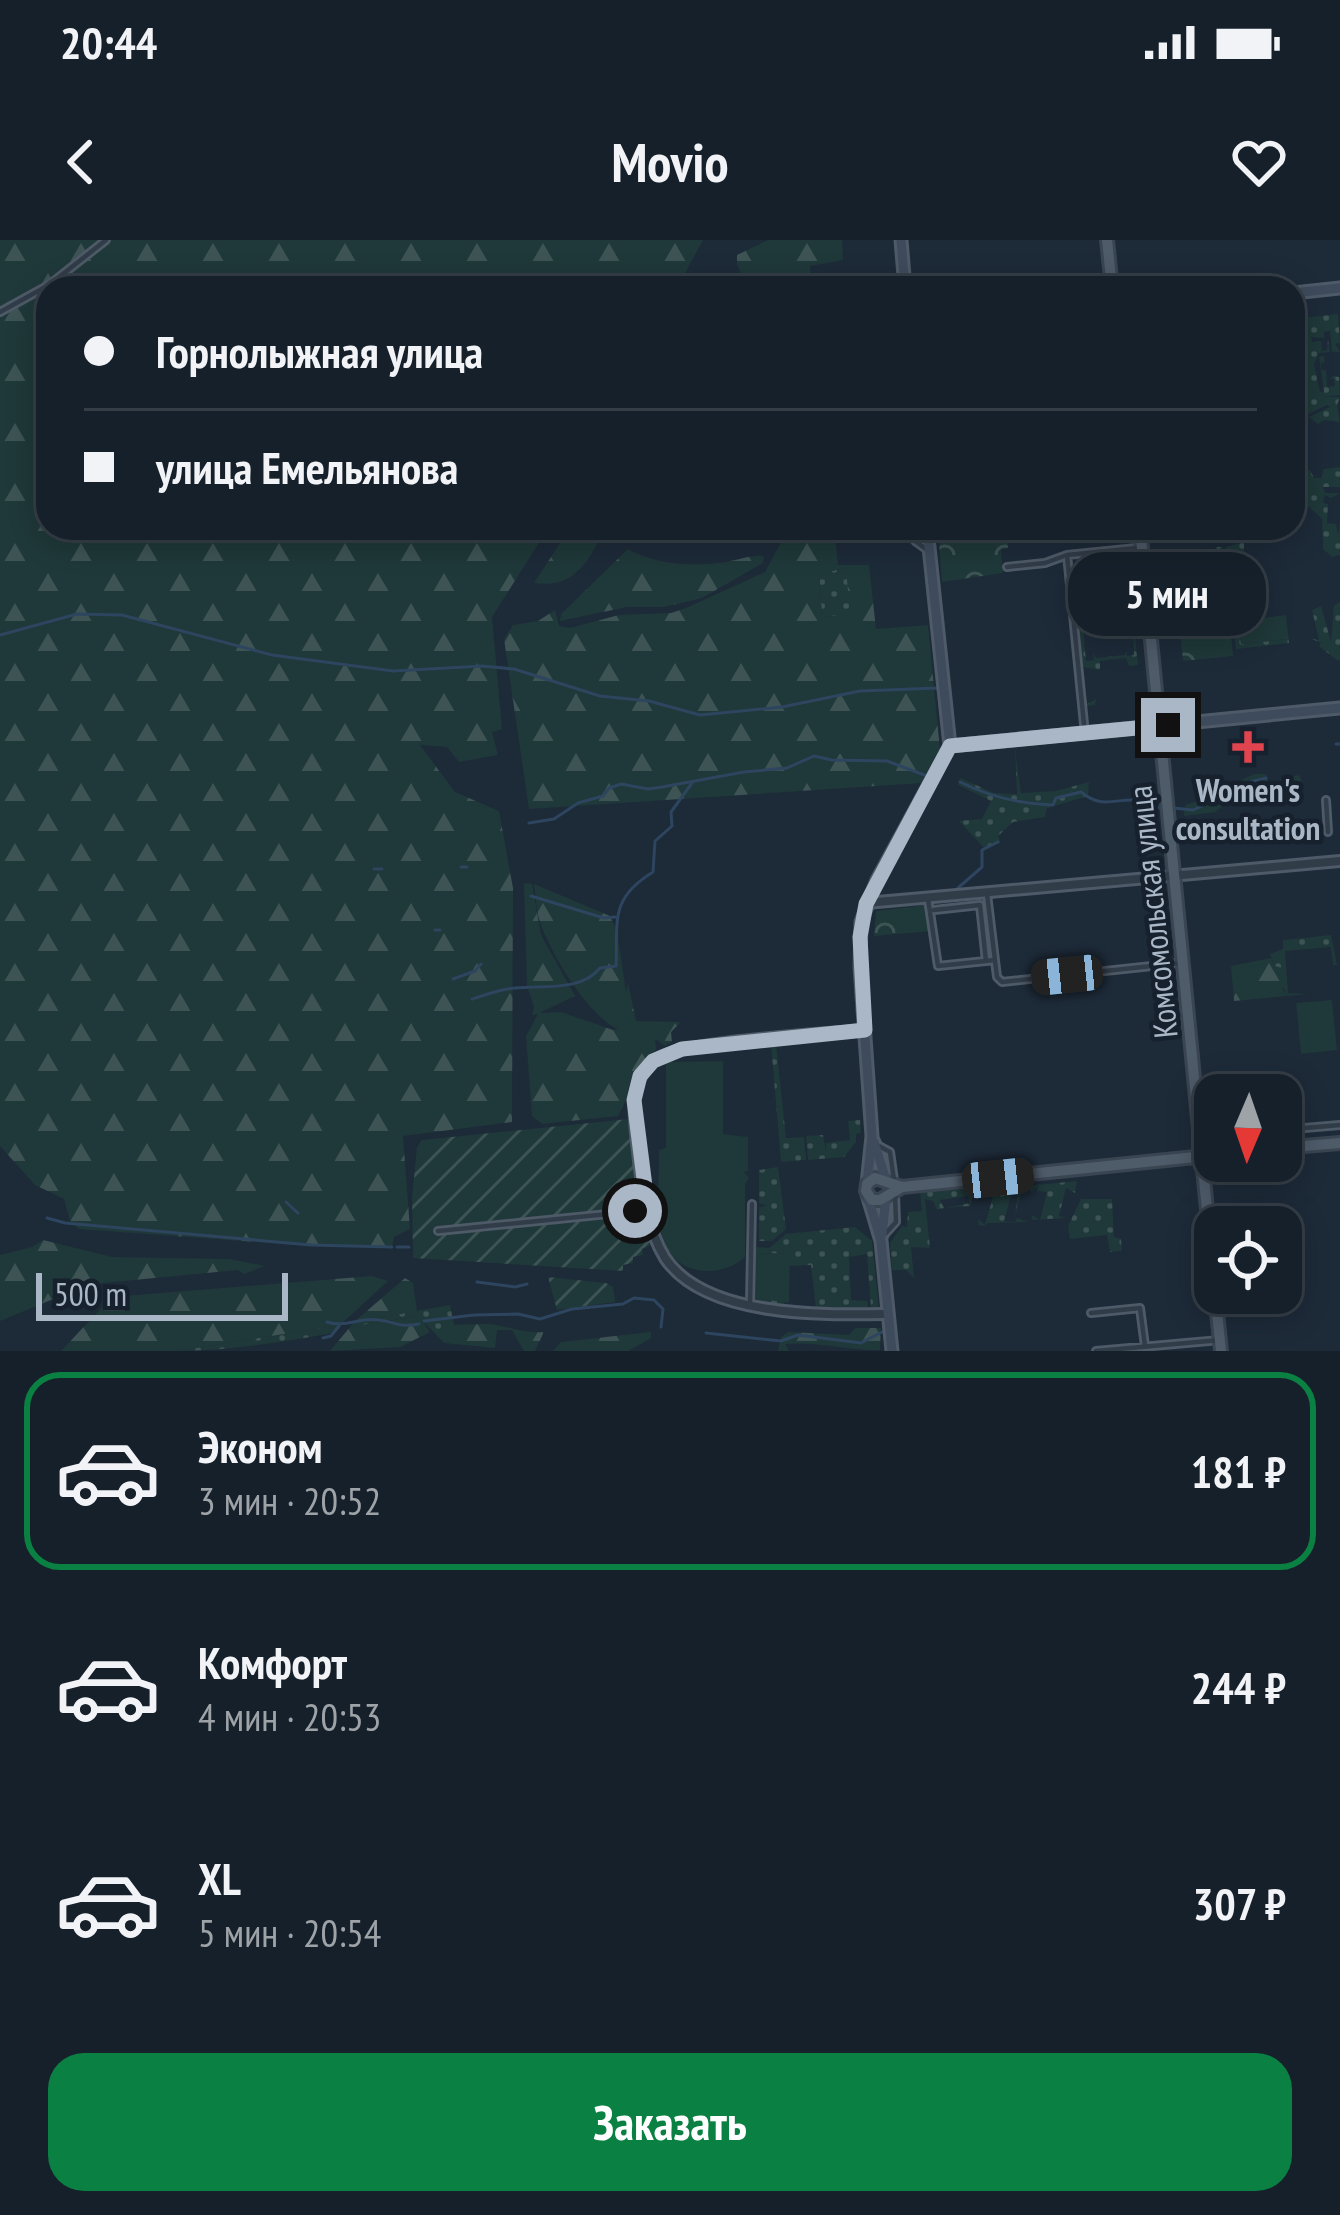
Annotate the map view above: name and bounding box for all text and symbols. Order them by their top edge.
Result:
text: 20:44 [60,13,157,71]
text: Movio [611,127,729,197]
icon: back [48,129,114,195]
icon: heart [1226,129,1292,195]
text: Горнолыжная улица [156,322,483,380]
text: улица Емельянова [156,438,458,496]
callout: 5 мин [1069,551,1267,635]
text: 5 мин [1125,568,1209,619]
route end [1141,698,1195,752]
marker: Women's consultation [1232,731,1264,763]
place label: Women's consultation [1176,768,1320,849]
street label: Комсомольская улица [1117,784,1187,1040]
car [1029,953,1105,997]
north arrow [1194,1074,1302,1182]
map controls [1194,1074,1302,1314]
car [960,1156,1036,1200]
route start [608,1184,662,1238]
button: locate [1194,1206,1302,1314]
scale bar [36,1267,288,1320]
text: 500 m [54,1272,127,1315]
icon: car [54,1417,162,1525]
text: Эконом [198,1417,322,1475]
text: 181 ₽ [1191,1442,1286,1500]
text: 3 мин · 20:52 [198,1475,381,1526]
icon: car [54,1633,162,1741]
text: Комфорт [198,1633,347,1691]
text: 244 ₽ [1191,1658,1286,1716]
text: 4 мин · 20:53 [198,1691,381,1742]
icon: car [54,1849,162,1957]
text: XL [198,1849,241,1907]
text: 307 ₽ [1193,1874,1286,1932]
text: 5 мин · 20:54 [198,1907,381,1958]
button: Заказать [48,2053,1292,2191]

